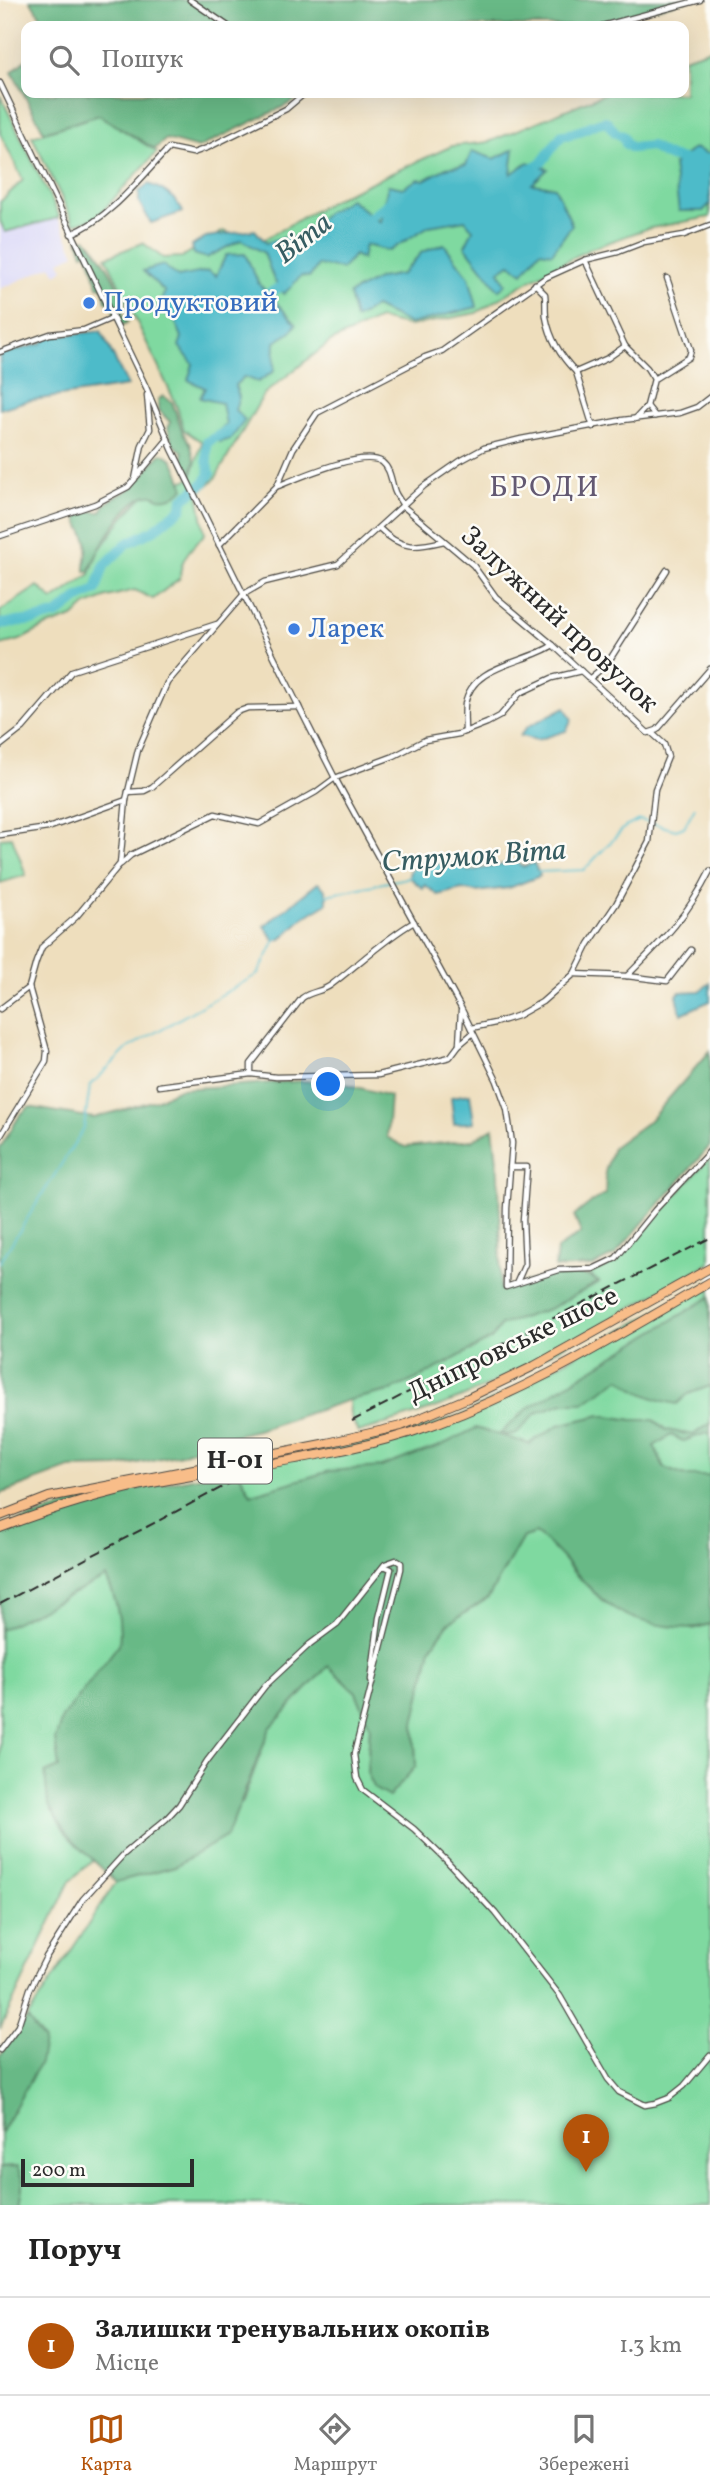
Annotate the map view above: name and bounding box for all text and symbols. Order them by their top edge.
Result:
search box [21,21,689,98]
icon: search [45,41,83,79]
text: Пошук [101,42,183,78]
water label: Віта [266,203,342,275]
place label: Продуктовий [103,284,278,323]
marker: Продуктовий [81,295,97,311]
district label: БРОДИ [489,467,601,509]
street label: Залужний провулок [451,517,667,723]
place label: Ларек [308,610,384,649]
marker: Ларек [286,621,302,637]
water label: Струмок Віта [380,830,568,884]
your location [311,1067,345,1101]
street label: Дніпровське шосе [401,1277,625,1413]
road number: Н-01 [198,1438,272,1484]
pin: 1 [563,2114,609,2172]
scale bar [21,2156,194,2188]
text: 200 m [32,2158,86,2184]
text: Поруч [28,2230,121,2272]
text: Залишки тренувальних окопів [95,2312,490,2348]
text: 1 [46,2330,56,2362]
text: 1.3 km [619,2330,682,2362]
text: Місце [95,2348,159,2380]
tab: Карта [81,2410,132,2478]
tab: Маршрут [293,2410,377,2478]
tab: Збережені [538,2410,629,2478]

